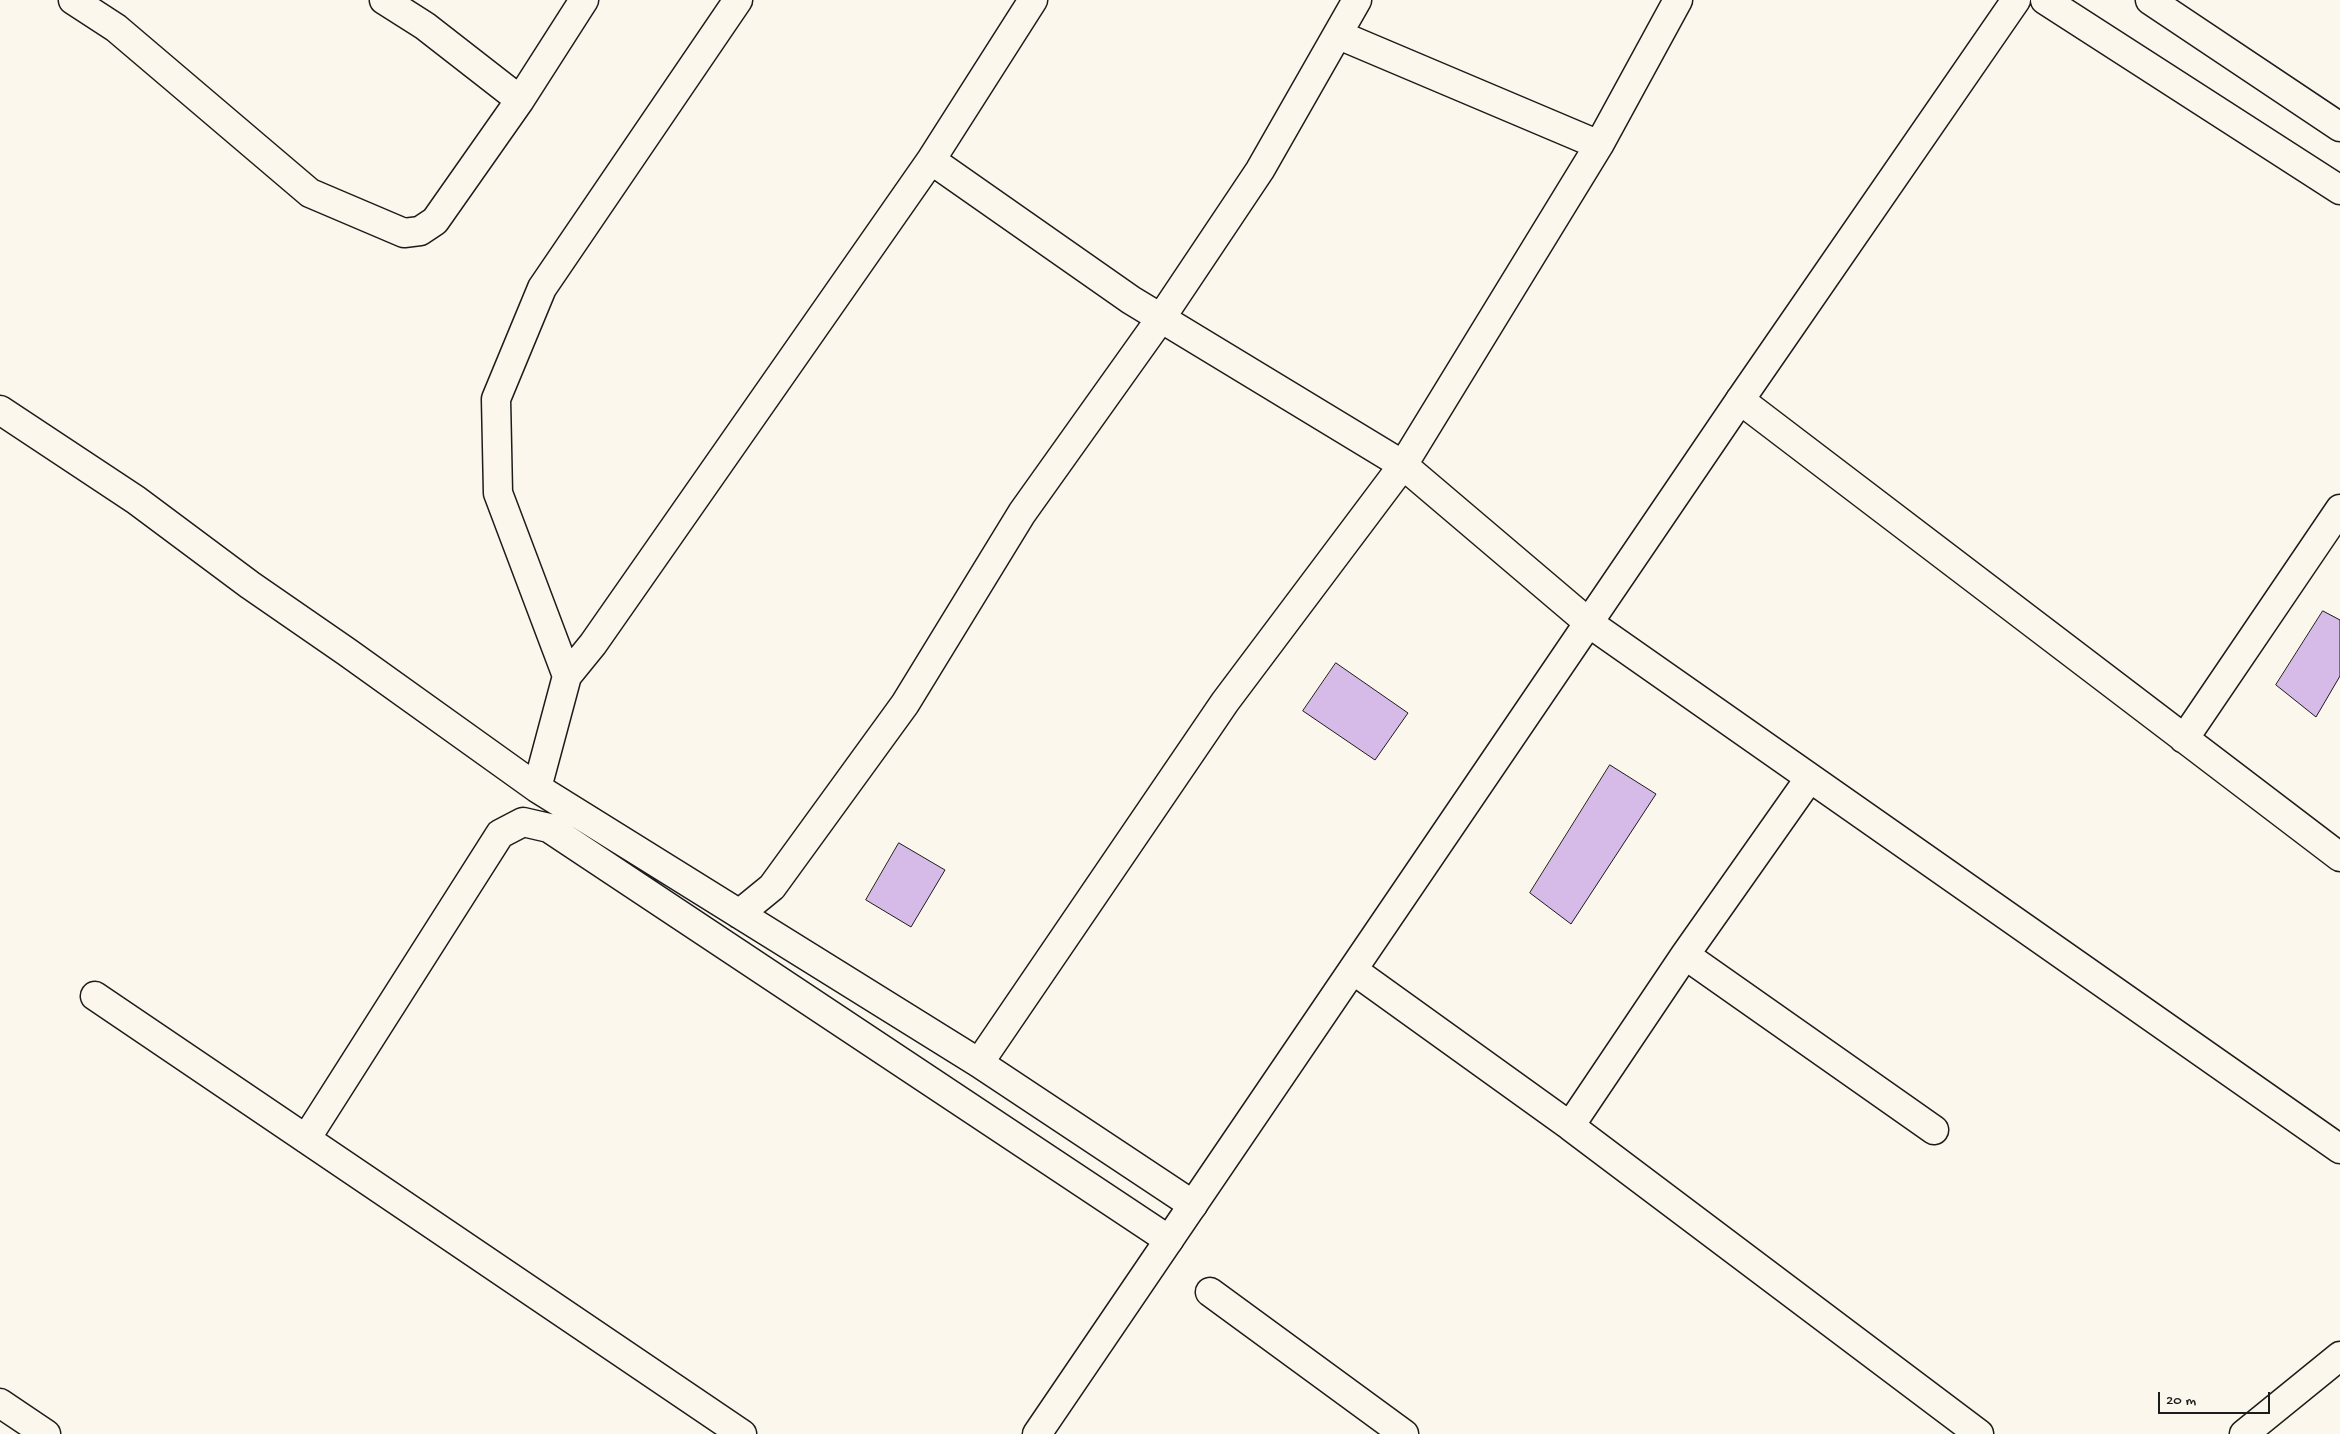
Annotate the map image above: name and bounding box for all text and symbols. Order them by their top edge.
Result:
scale bar [2160,1382,2272,1414]
text: 20 m [2166,1392,2196,1410]

